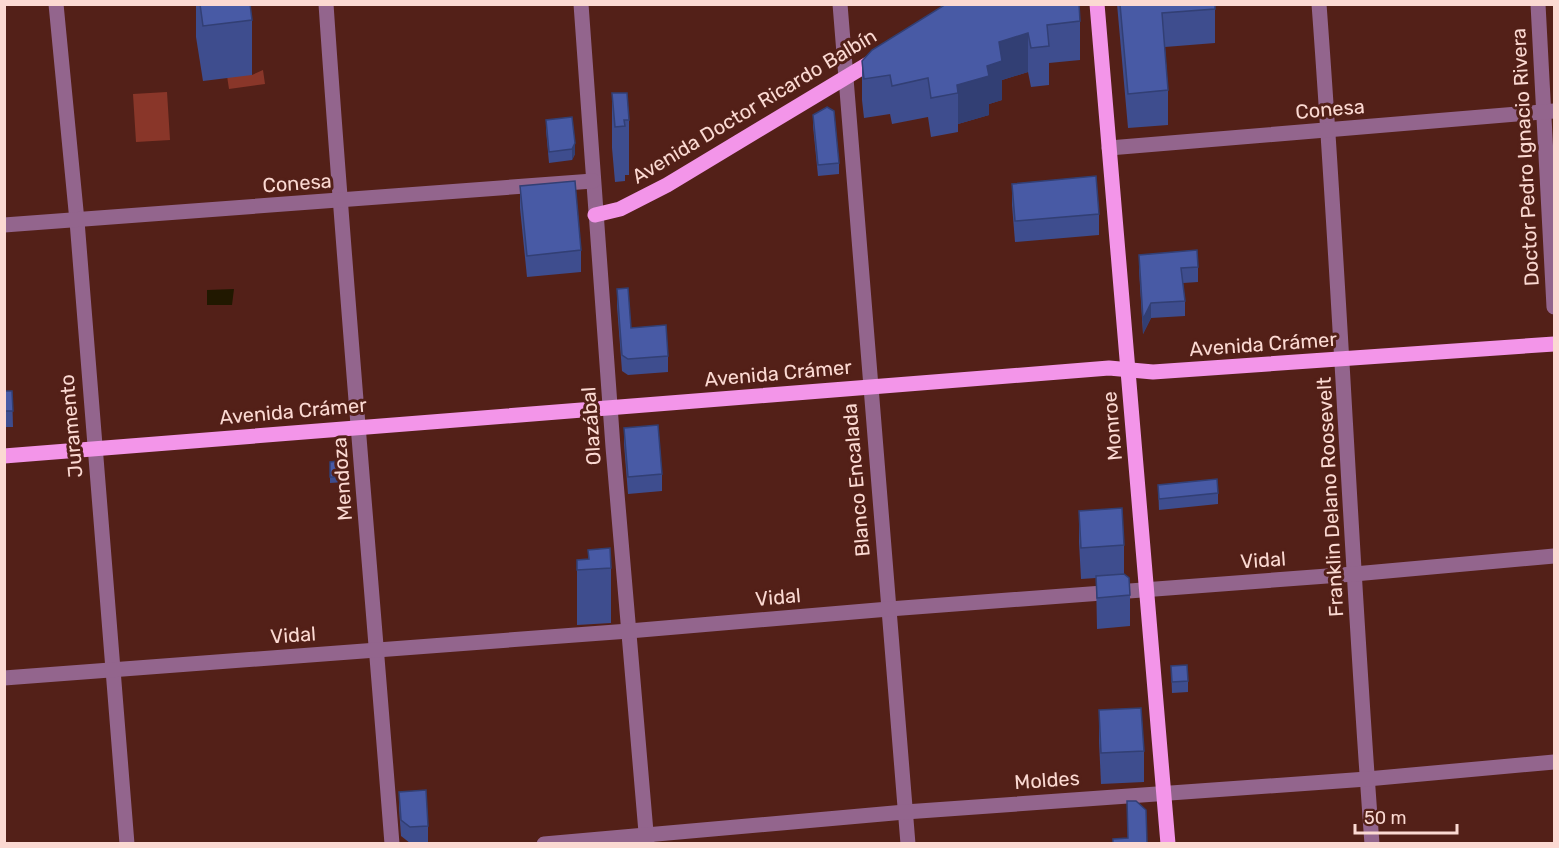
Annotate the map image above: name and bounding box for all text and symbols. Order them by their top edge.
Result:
street label: Avenida Doctor Ricardo Balbín [627,23,881,189]
street label: Doctor Pedro Ignacio Rivera [1506,27,1544,287]
street label: Conesa [1294,94,1366,124]
street label: Conesa [262,169,332,197]
street label: Avenida Crámer [1188,327,1338,361]
street label: Avenida Crámer [703,355,853,391]
street label: Juramento [55,373,87,479]
street label: Franklin Delano Roosevelt [1312,376,1348,617]
street label: Olazábal [576,386,606,466]
street label: Monroe [1097,390,1127,462]
street label: Avenida Crámer [218,393,368,429]
street label: Blanco Encalada [837,402,875,558]
street label: Mendoza [327,436,357,522]
street label: Vidal [1239,546,1287,574]
street label: Vidal [754,583,802,611]
street label: Vidal [269,621,317,649]
street label: Moldes [1013,766,1081,794]
scale bar [1355,797,1457,835]
text: 50 m [1364,807,1407,829]

